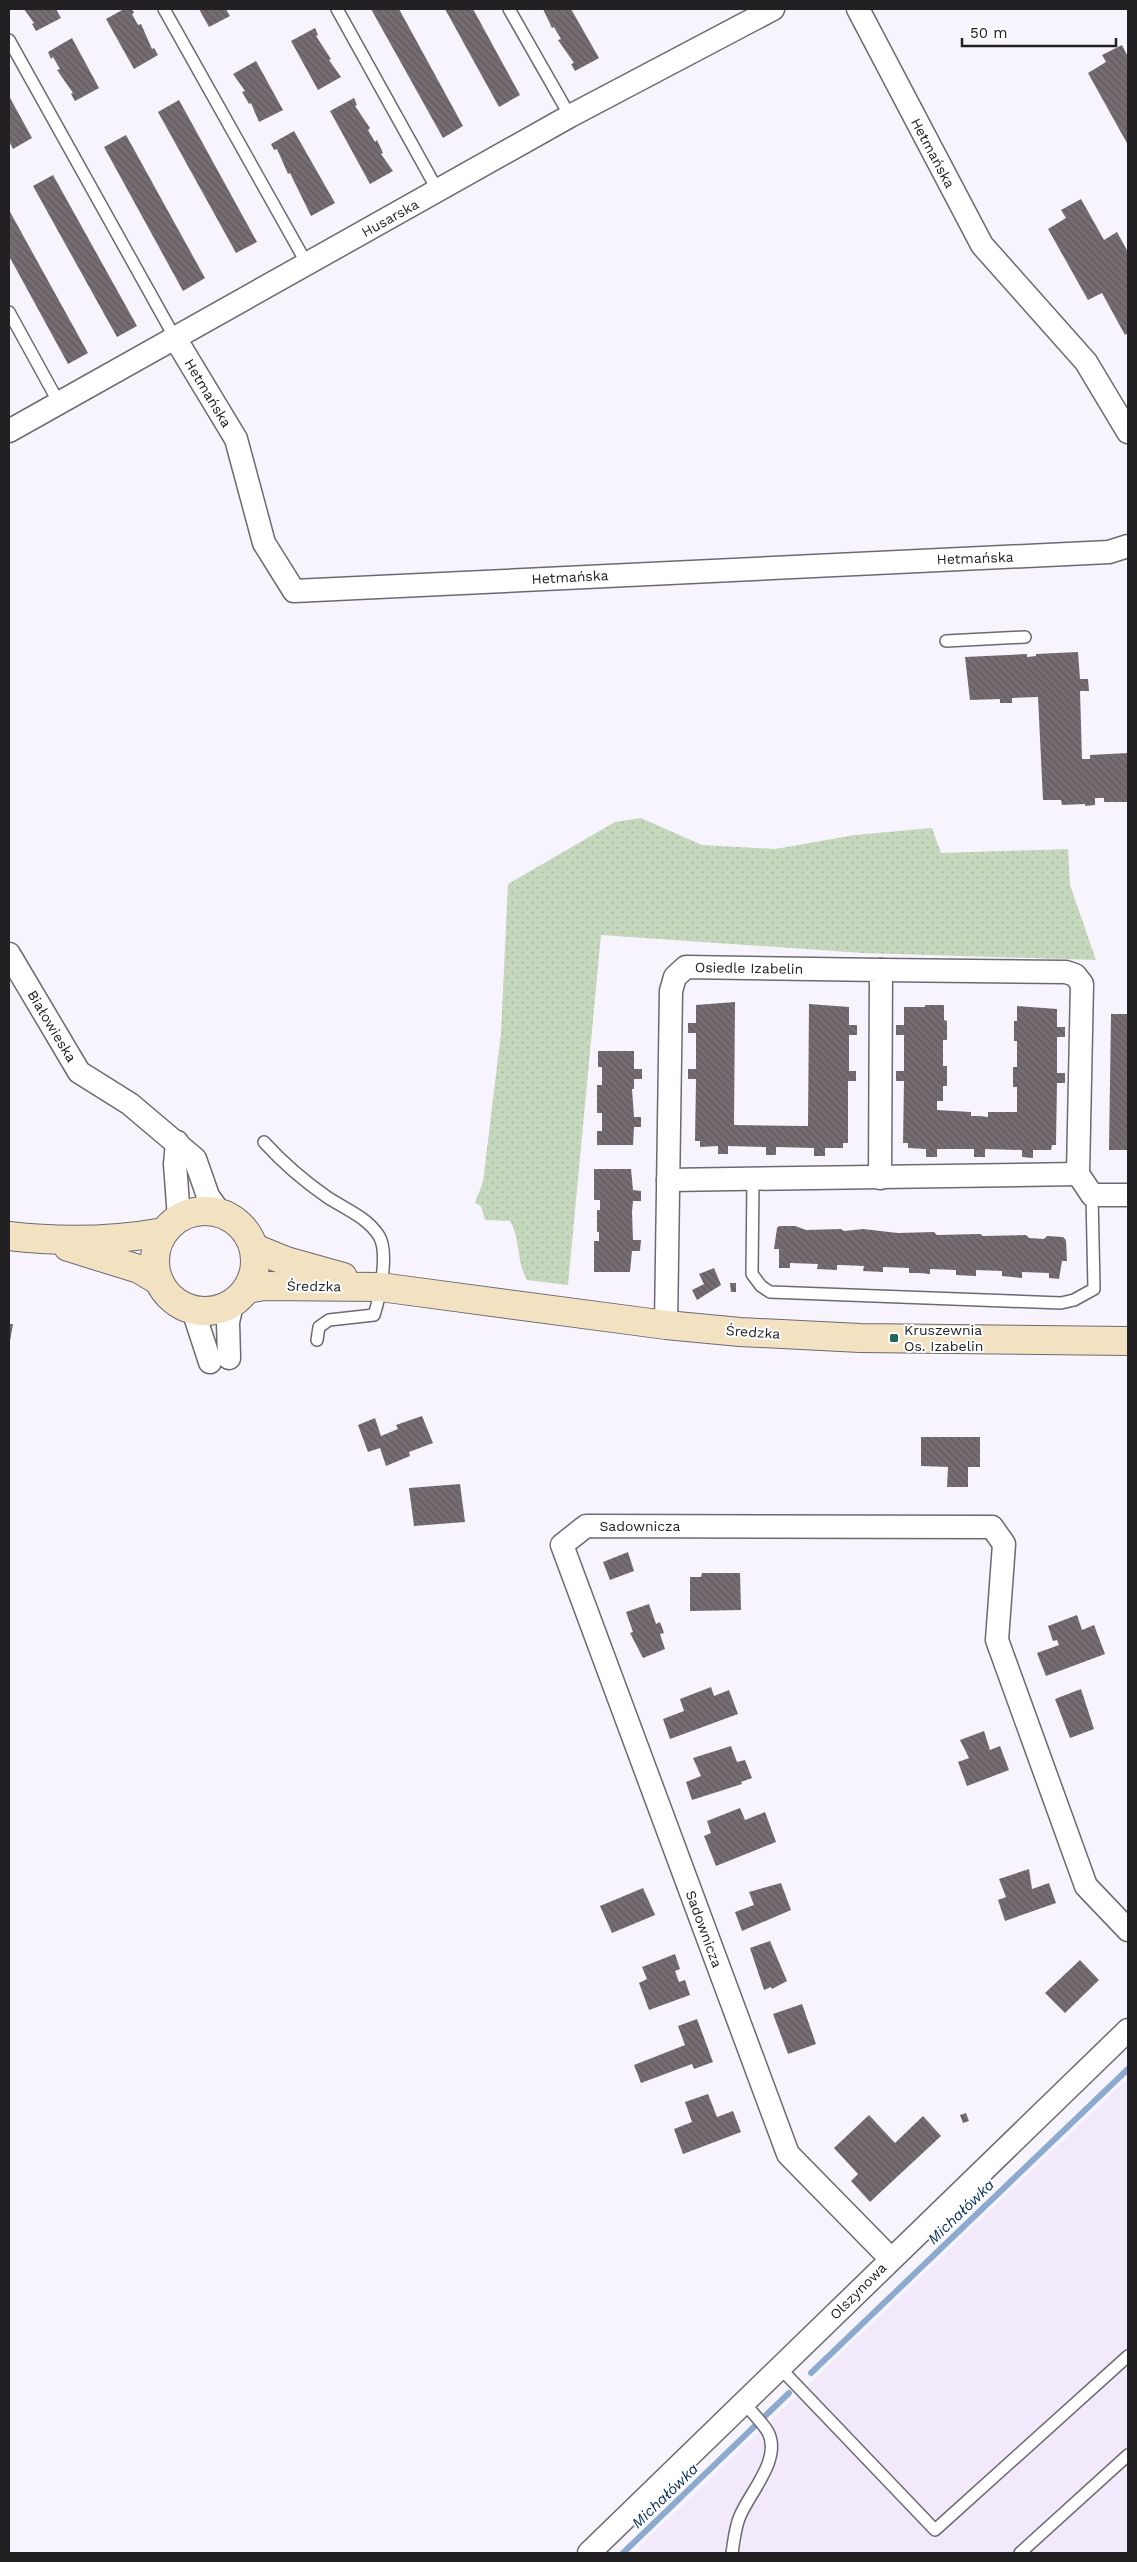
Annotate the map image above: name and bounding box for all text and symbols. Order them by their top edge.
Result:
scale bar [962,15,1116,47]
text: 50 m [970,24,1007,42]
street label: Hetmańska [908,115,958,191]
street label: Husarska [359,196,421,240]
street label: Hetmańska [181,356,235,430]
street label: Hetmańska [936,549,1014,567]
street label: Hetmańska [531,567,609,587]
street label: Osiedle Izabelin [695,959,803,977]
street label: Białowieska [24,987,80,1065]
street label: Średzka [287,1278,341,1294]
street label: Średzka [725,1322,781,1342]
place label: Kruszewnia Os. Izabelin [904,1322,983,1354]
marker: Kruszewnia Os. Izabelin [888,1332,900,1344]
street label: Sadownicza [599,1518,681,1534]
street label: Sadownicza [683,1888,725,1970]
water label: Michałówka [924,2176,998,2248]
street label: Olszynowa [826,2259,890,2323]
water label: Michałówka [628,2460,702,2532]

